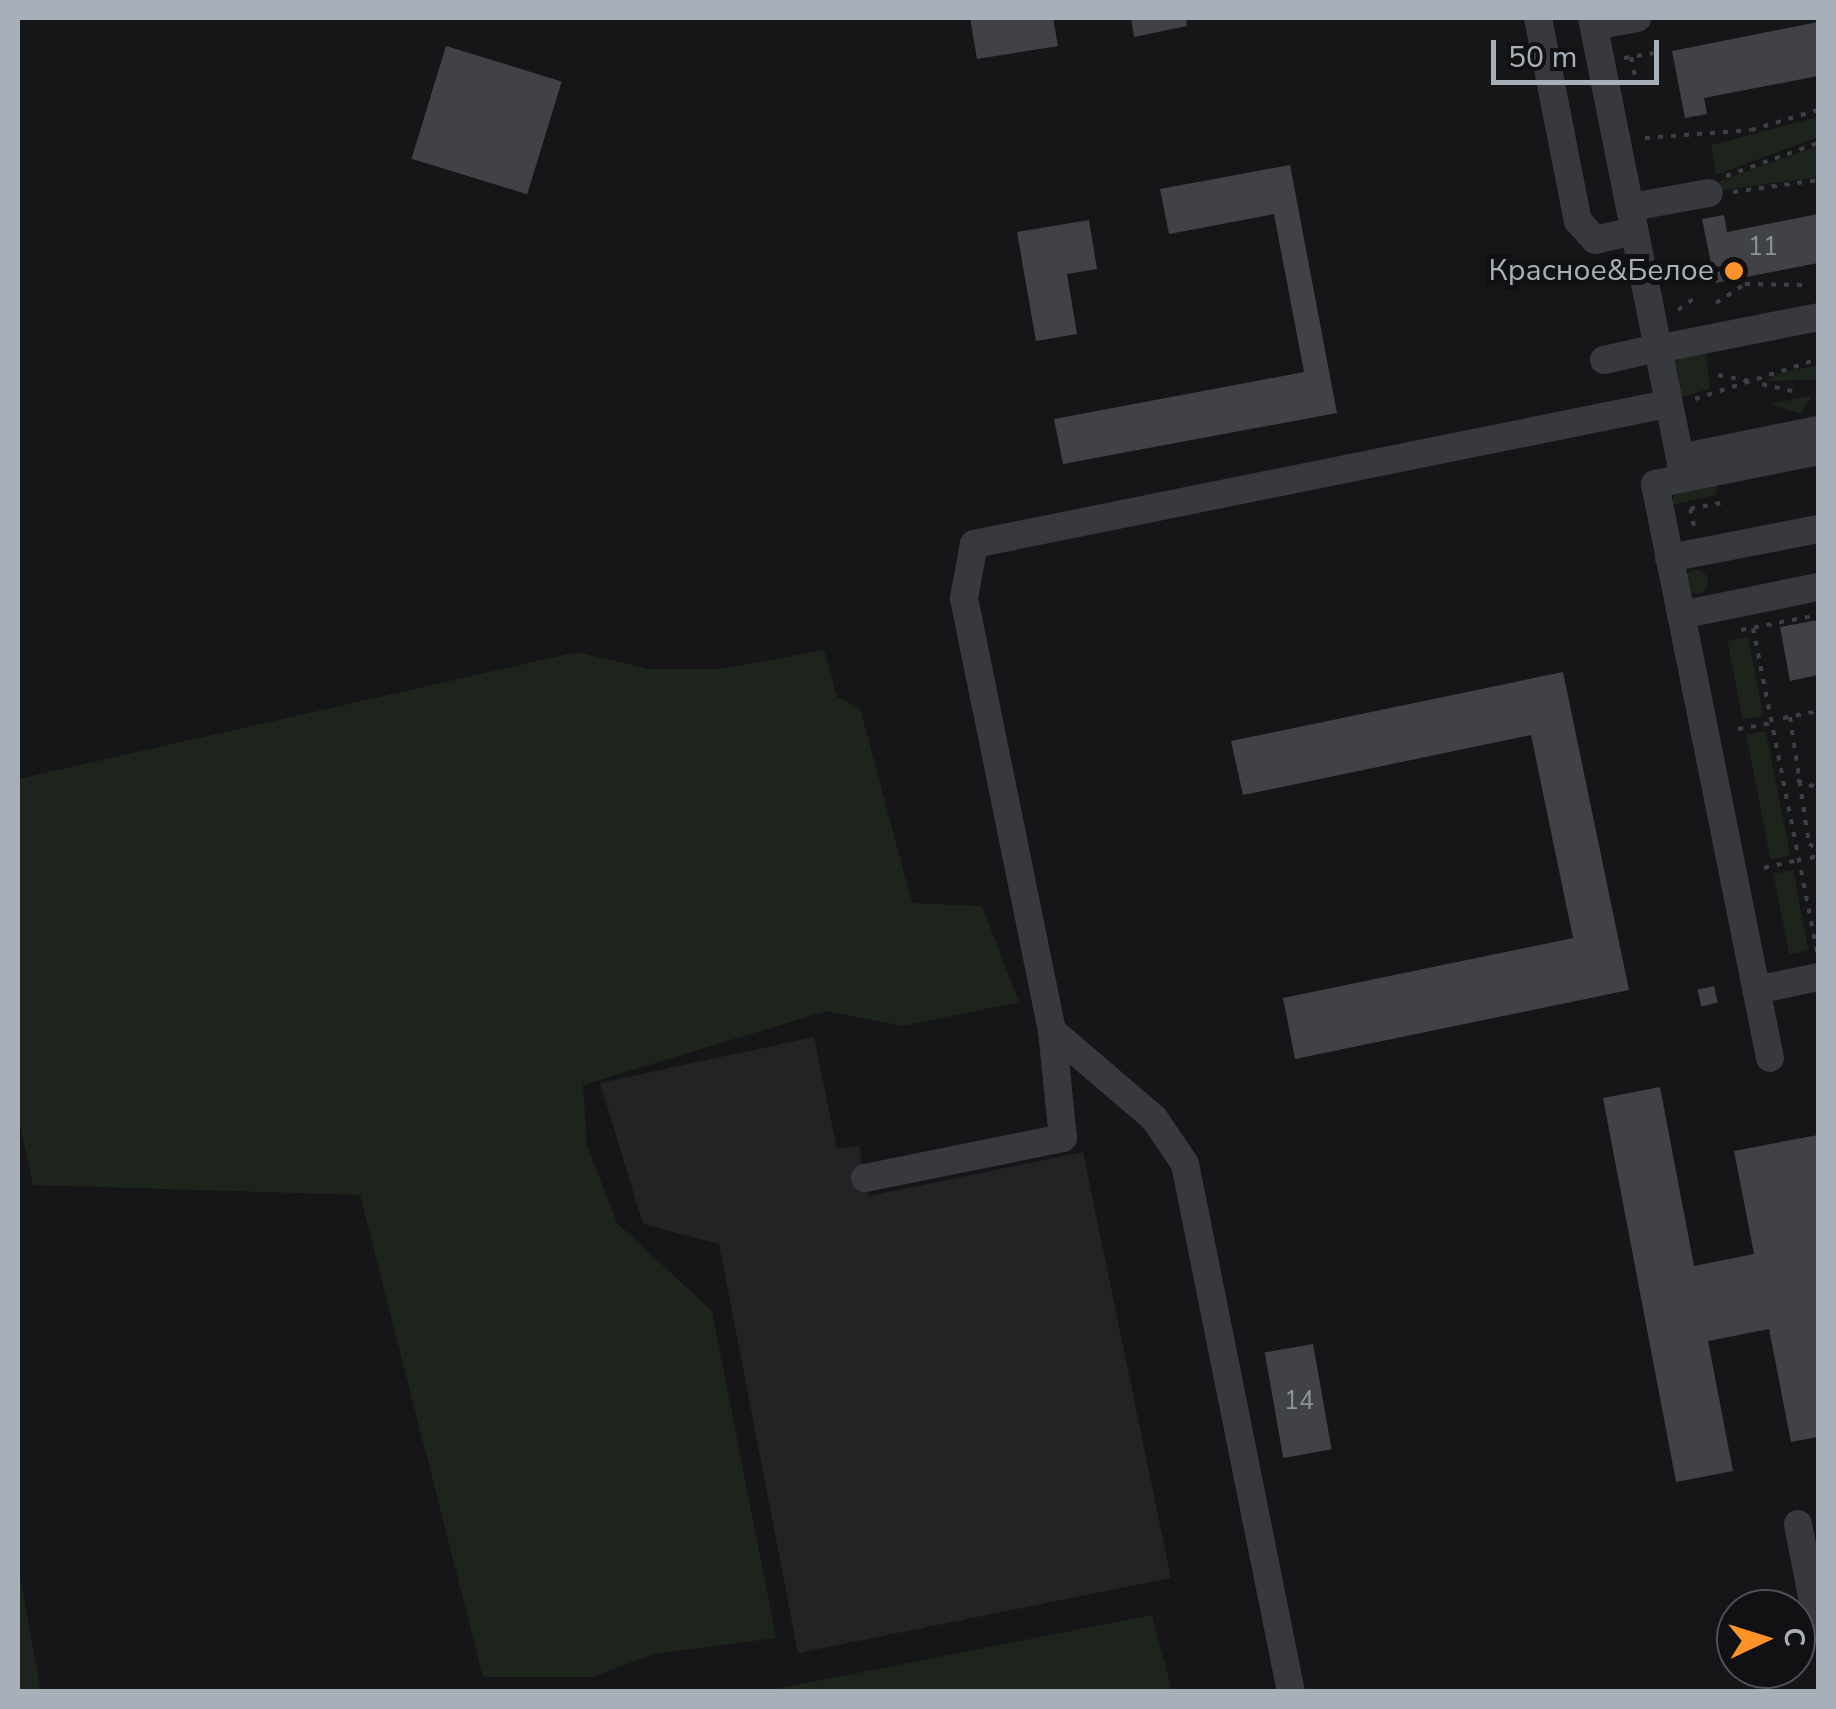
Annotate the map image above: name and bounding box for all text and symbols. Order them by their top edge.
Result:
scale bar [1496,20,1664,82]
text: 50 m [1508,37,1577,78]
house number: 11 [1748,232,1778,262]
place label: Красное&Белое [1488,253,1714,289]
marker: Красное&Белое [1723,260,1745,282]
house number: 14 [1284,1386,1314,1416]
north arrow [1716,1589,1816,1689]
text: С [1774,1626,1814,1648]

